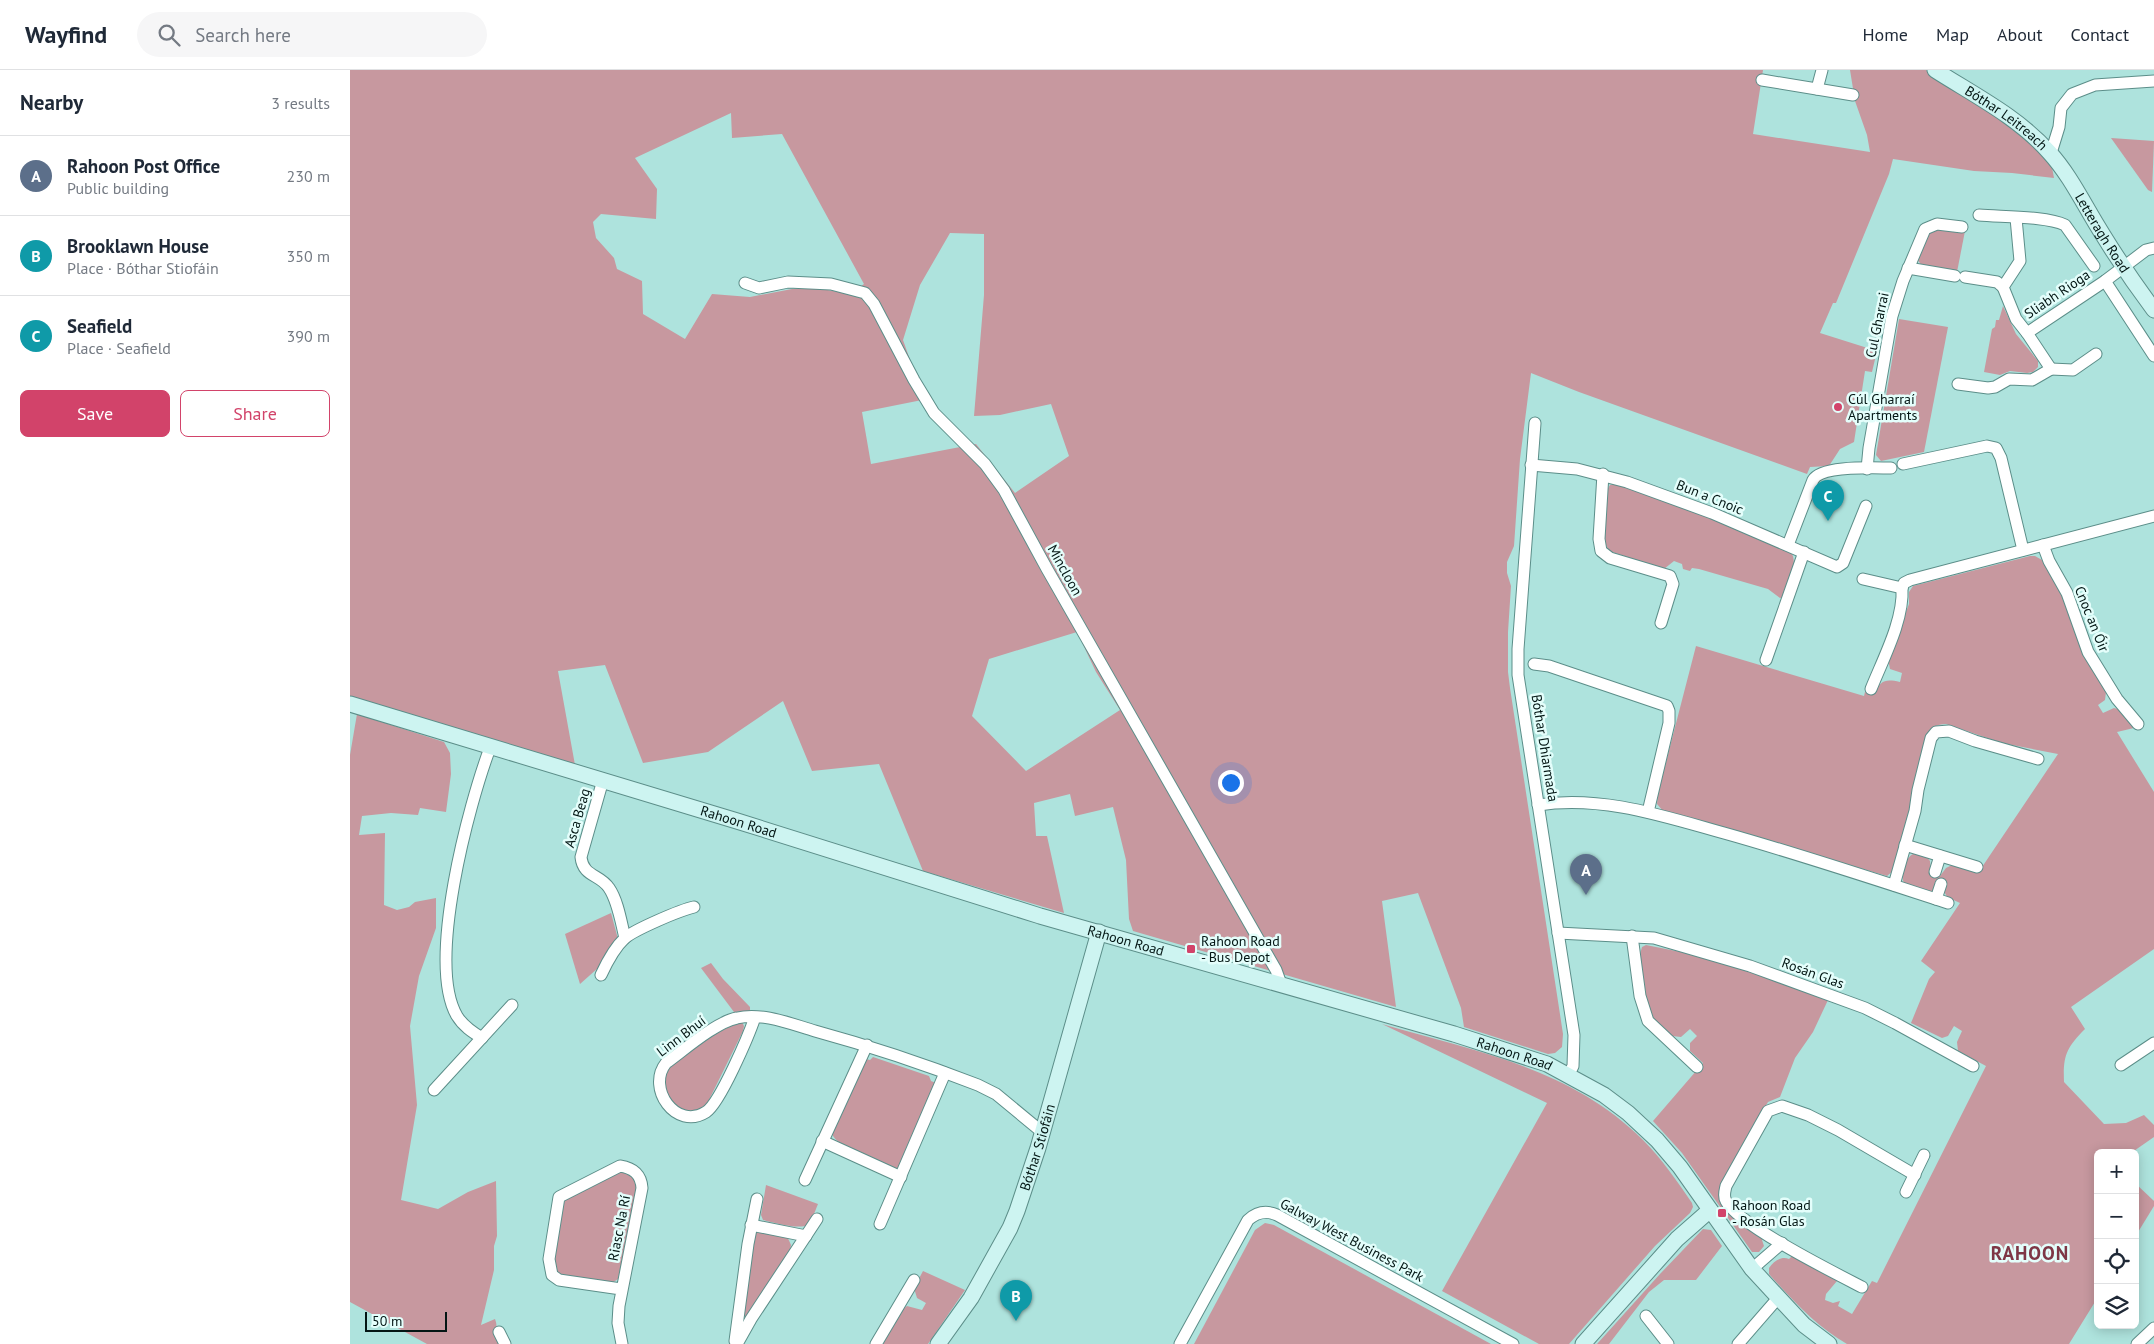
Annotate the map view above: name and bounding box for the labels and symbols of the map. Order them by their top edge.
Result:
street label: Bóthar Leitreach [1962,82,2052,154]
street label: Letteragh Road [2071,190,2134,276]
street label: Sliabh Rioga [2021,265,2093,322]
street label: Cul Gharrai [1861,291,1893,359]
place label: Cúl Gharraí Apartments [1848,390,1918,424]
marker: Cúl Gharraí Apartments [1832,401,1844,413]
street label: Bun a Cnoic [1674,475,1746,519]
pin: C [1812,480,1844,521]
street label: Mincloon [1044,541,1086,599]
street label: Cnoc an Óir [2071,584,2113,655]
street label: Bóthar Dhiarmada [1528,693,1562,803]
your location [1218,770,1244,796]
street label: Asca Beag [560,786,594,850]
street label: Rahoon Road [698,801,779,842]
pin: A [1570,854,1602,895]
street label: Rahoon Road [1085,921,1166,960]
place label: Rahoon Road - Bus Depot [1201,932,1280,966]
marker: Rahoon Road - Bus Depot [1185,943,1197,955]
street label: Rosán Glas [1779,953,1847,993]
street label: Linn Bhuí [653,1011,709,1060]
street label: Rahoon Road [1474,1033,1556,1075]
street label: Bóthar Stiofáin [1015,1102,1059,1193]
street label: Riasc Na Rí [604,1193,634,1262]
street label: Galway West Business Park [1277,1194,1427,1286]
place label: Rahoon Road - Rosán Glas [1732,1196,1811,1230]
marker: Rahoon Road - Rosán Glas [1716,1207,1728,1219]
district label: RAHOON [1991,1241,2069,1265]
pin: B [1000,1280,1032,1321]
scale bar [365,1309,448,1332]

